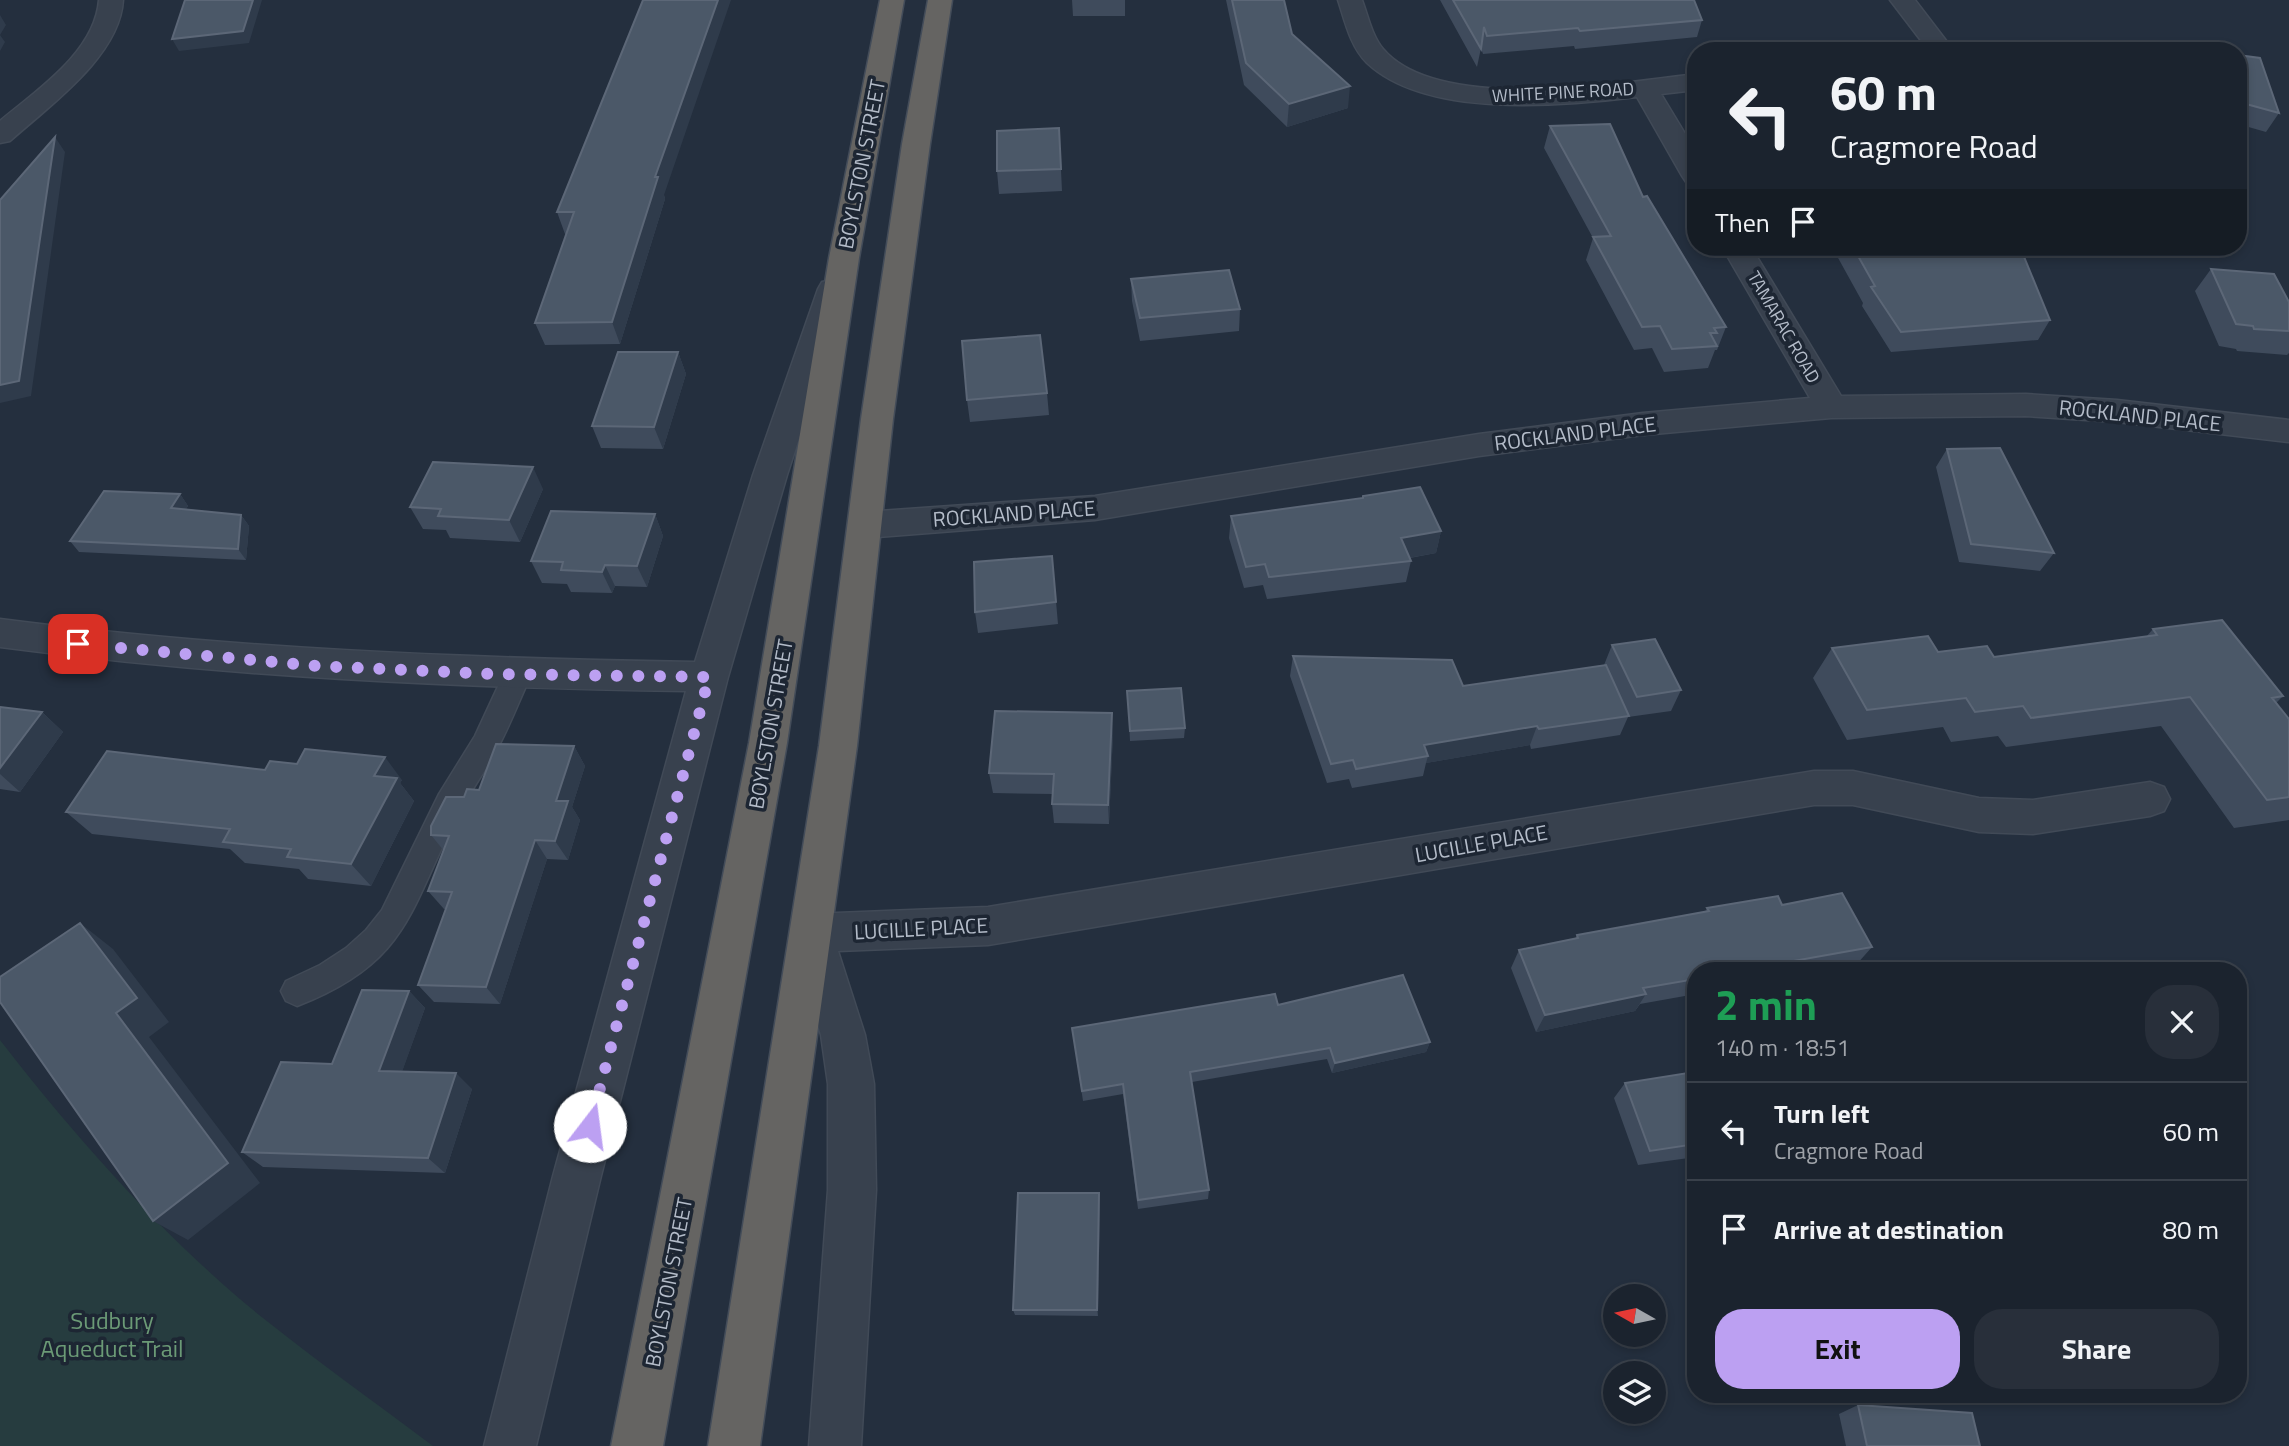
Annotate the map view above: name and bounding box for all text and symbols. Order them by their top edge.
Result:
text: 60 m [1830,54,1937,129]
icon: left [1715,70,1806,161]
street label: WHITE PINE ROAD [1491,75,1635,109]
street label: BOYLSTON STREET [829,77,893,251]
text: Cragmore Road [1830,122,2038,170]
text: Then [1715,203,1770,242]
icon: arrive [1784,203,1822,241]
street label: TAMARAC ROAD [1741,266,1827,388]
street label: ROCKLAND PLACE [2057,391,2223,439]
street label: ROCKLAND PLACE [1492,407,1658,459]
street label: ROCKLAND PLACE [932,491,1096,535]
pin [48,614,108,674]
icon: arrive [59,625,97,663]
street label: BOYLSTON STREET [739,637,801,811]
street label: LUCILLE PLACE [1412,816,1550,870]
street label: LUCILLE PLACE [853,909,989,947]
text: 2 min [1715,972,1817,1036]
button: close [2145,985,2219,1059]
text: 140 m · 18:51 [1715,1030,1850,1065]
position arrow [553,1089,627,1163]
text: Turn left [1774,1094,1869,1133]
icon: left [1715,1112,1753,1150]
text: 60 m [2162,1112,2219,1151]
text: Cragmore Road [1774,1133,1923,1168]
street label: BOYLSTON STREET [636,1195,700,1369]
icon: arrive [1715,1210,1753,1248]
text: Arrive at destination [1774,1210,2004,1249]
text: 80 m [2162,1210,2219,1249]
north arrow [1603,1284,1666,1348]
map controls [1603,1284,1666,1424]
park label: Sudbury Aqueduct Trail [41,1302,183,1366]
button: Exit [1715,1309,1960,1389]
button: Share [1974,1309,2219,1389]
button: layers [1603,1361,1666,1424]

